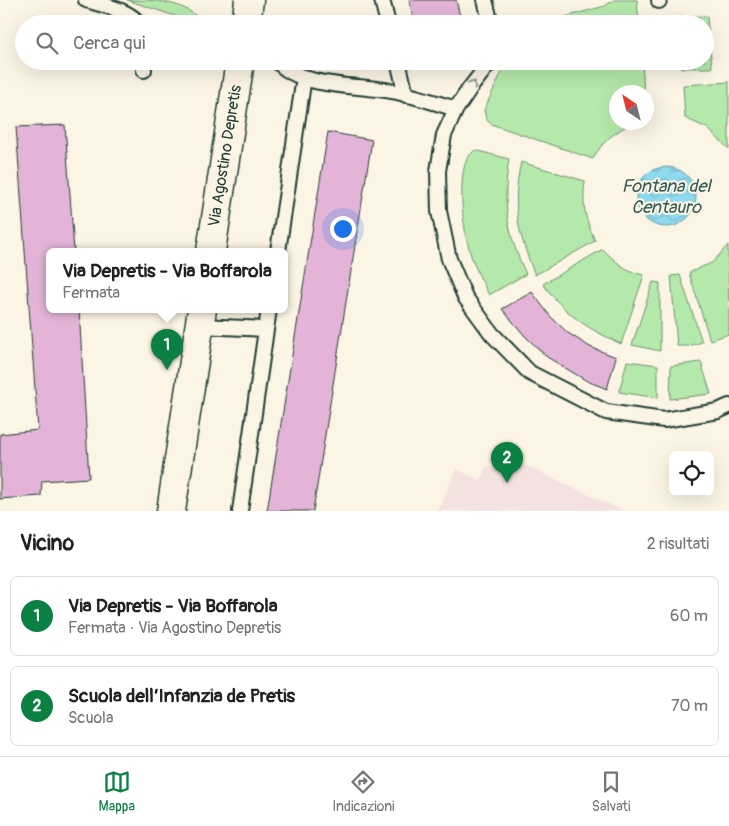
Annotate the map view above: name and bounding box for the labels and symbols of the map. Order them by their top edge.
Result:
one-way arrow [467,81,476,90]
street label: Via Agostino Depretis [204,84,246,228]
north arrow [609,85,654,130]
water label: Fontana del Centauro [621,175,712,219]
your location [330,216,356,242]
pin: 1 [151,329,183,370]
pin: 2 [491,442,523,483]

